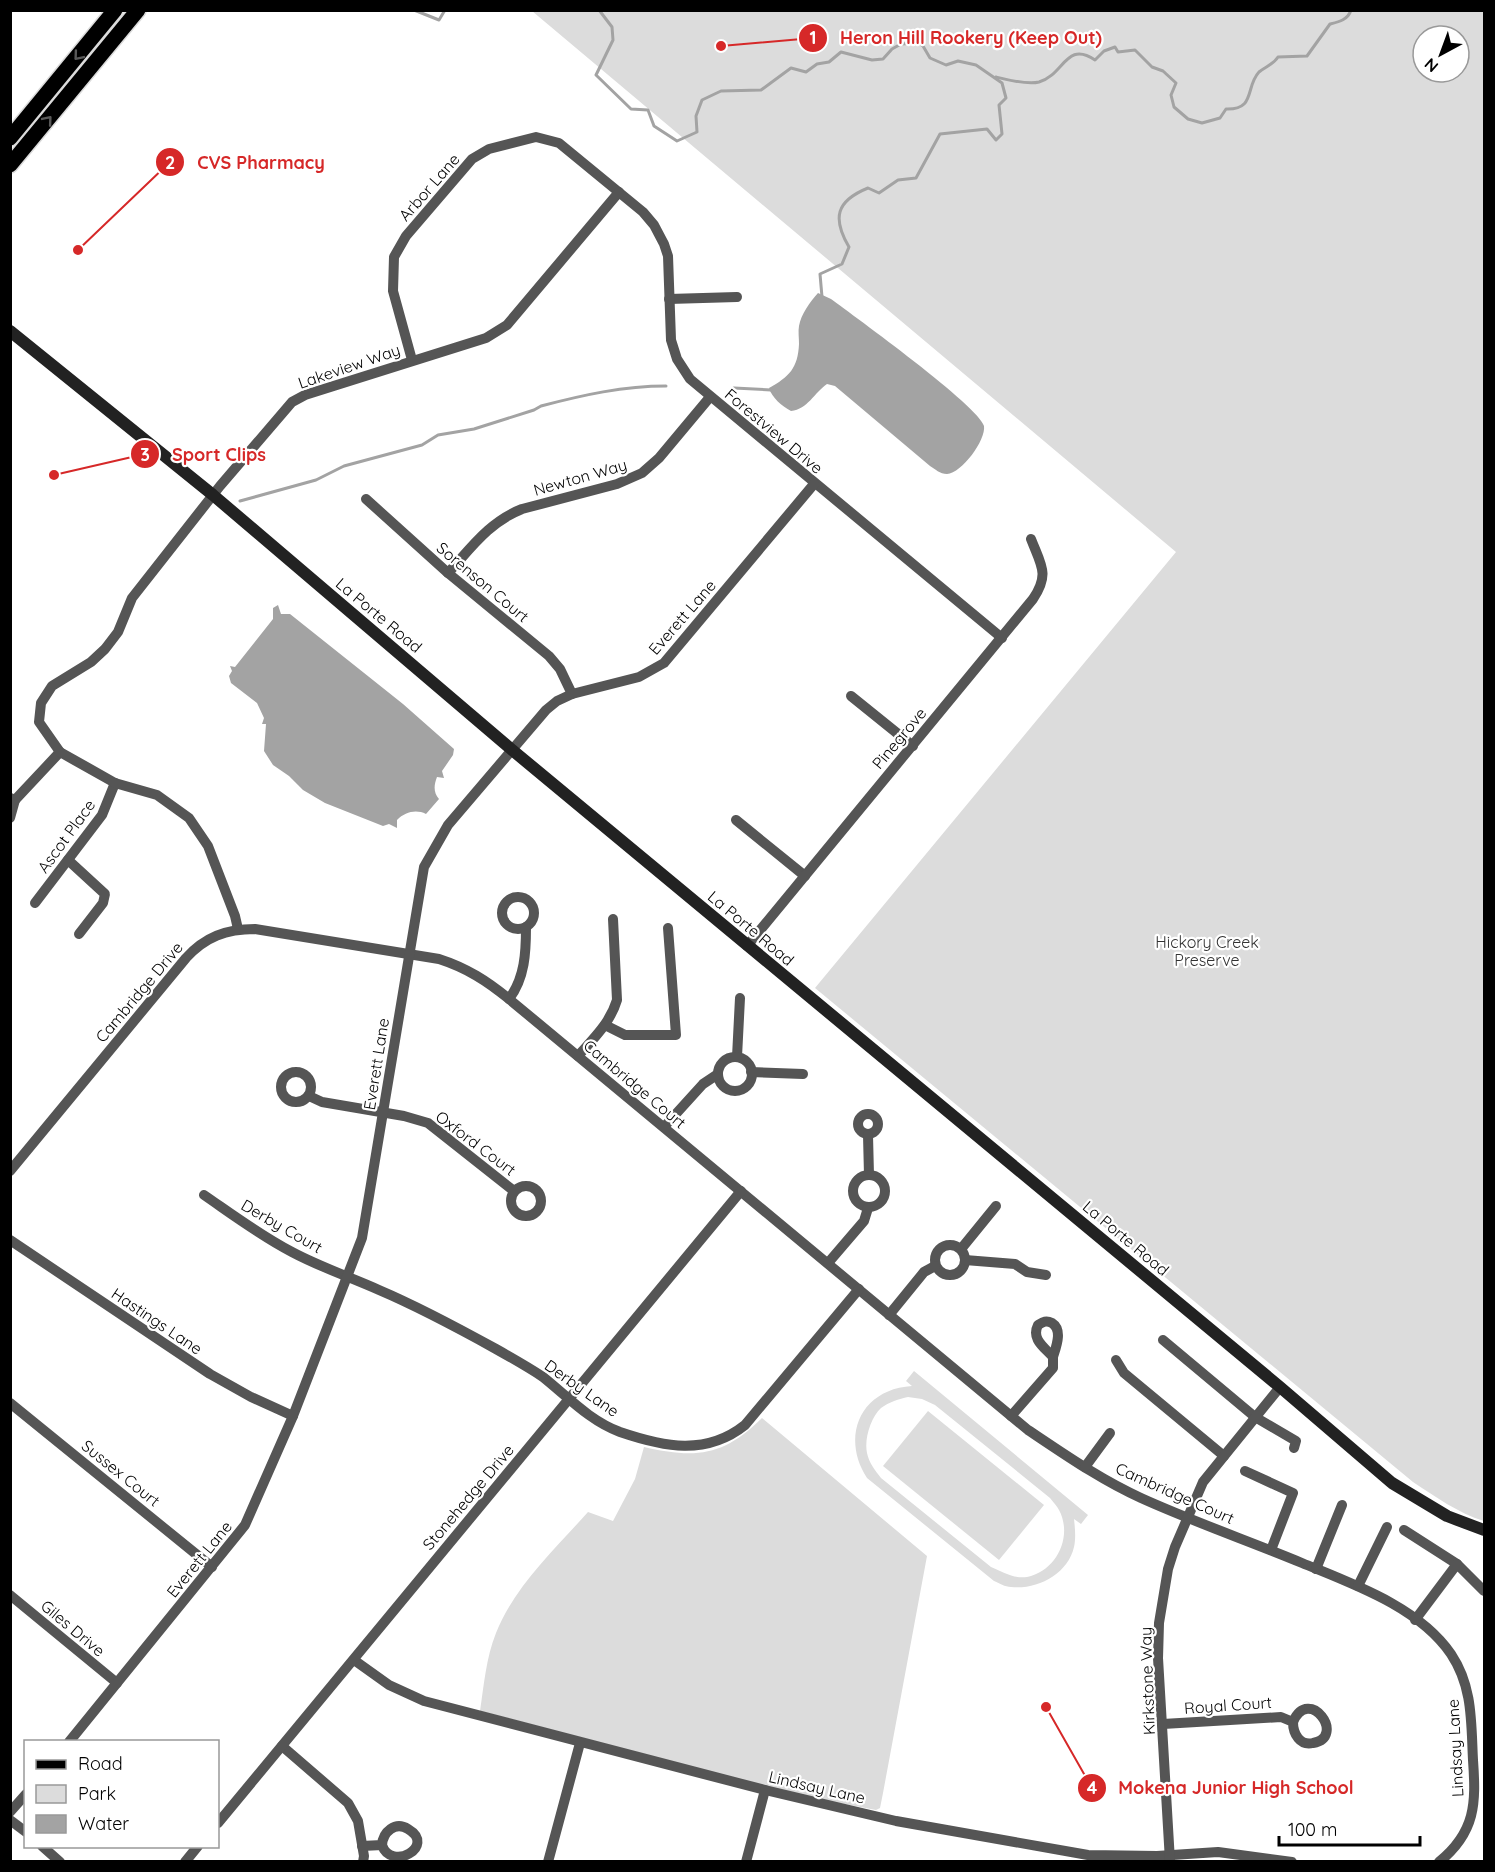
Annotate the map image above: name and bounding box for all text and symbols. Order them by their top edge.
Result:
callout: Heron Hill Rookery (Keep Out) [798,20,1114,56]
north arrow [1411,24,1471,84]
text: 1 [809,26,817,49]
text: Heron Hill Rookery (Keep Out) [840,26,1102,49]
one-way arrow [74,49,85,60]
text: N [1420,54,1442,77]
one-way arrow [40,116,51,127]
callout: CVS Pharmacy [155,144,336,180]
street label: Arbor Lane [394,149,464,225]
text: 2 [165,151,175,174]
text: CVS Pharmacy [197,151,325,174]
street label: Lakeview Way [295,339,403,393]
street label: Forestview Drive [721,384,827,478]
callout: Sport Clips [130,436,278,472]
text: 3 [140,443,150,466]
text: Sport Clips [172,443,266,466]
street label: Newton Way [531,454,629,500]
street label: Sorenson Court [433,538,533,626]
street label: La Porte Road [332,573,426,657]
street label: Everett Lane [644,575,720,659]
street label: Pinegrove [868,703,930,773]
street label: Ascot Place [33,795,99,877]
street label: La Porte Road [704,886,798,970]
park label: Hickory Creek Preserve [1155,932,1259,970]
street label: Cambridge Drive [91,938,187,1046]
street label: Everett Lane [359,1017,393,1111]
street label: Cambridge Court [580,1035,690,1133]
street label: Oxford Court [432,1106,520,1180]
street label: Derby Court [238,1195,326,1257]
street label: La Porte Road [1079,1196,1173,1280]
street label: Hastings Lane [108,1283,206,1359]
street label: Derby Lane [541,1355,623,1421]
street label: Sussex Court [78,1435,164,1511]
street label: Stonehedge Drive [418,1440,518,1554]
street label: Cambridge Court [1113,1458,1237,1528]
street label: Everett Lane [162,1517,236,1601]
street label: Giles Drive [37,1595,109,1661]
street label: Kirkstone Way [1135,1627,1159,1735]
street label: Royal Court [1183,1692,1273,1718]
street label: Lindsay Lane [1442,1698,1468,1798]
legend [24,1740,219,1848]
text: Road [78,1752,123,1775]
street label: Lindsay Lane [767,1766,867,1808]
callout: Mokena Junior High School [1077,1770,1366,1806]
text: 4 [1087,1776,1098,1799]
text: Mokena Junior High School [1118,1776,1354,1799]
text: Park [78,1782,116,1805]
scale bar [1279,1809,1420,1847]
text: Water [78,1812,129,1835]
text: 100 m [1288,1818,1337,1841]

